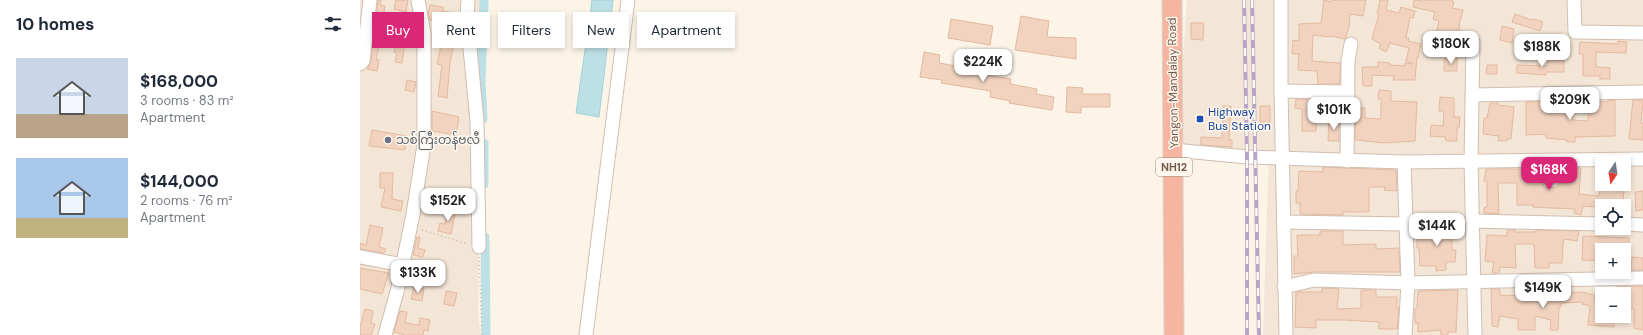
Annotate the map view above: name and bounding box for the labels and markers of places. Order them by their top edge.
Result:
pin: $180K [1423,31,1479,65]
pin: $188K [1514,34,1570,68]
pin: $224K [955,49,1011,83]
pin: $209K [1542,87,1598,121]
pin: $101K [1306,97,1362,131]
place label: Highway Bus Station [1208,104,1271,134]
marker: Highway Bus Station [1195,114,1205,124]
place label: သစ်ကြီးတန်ဗလီ [396,131,480,150]
marker: သစ်ကြီးတန်ဗလီ [383,135,393,145]
pin: $168K [1521,157,1577,191]
pin: $152K [420,188,476,222]
pin: $144K [1409,213,1465,247]
pin: $133K [390,260,446,294]
pin: $149K [1515,275,1571,309]

